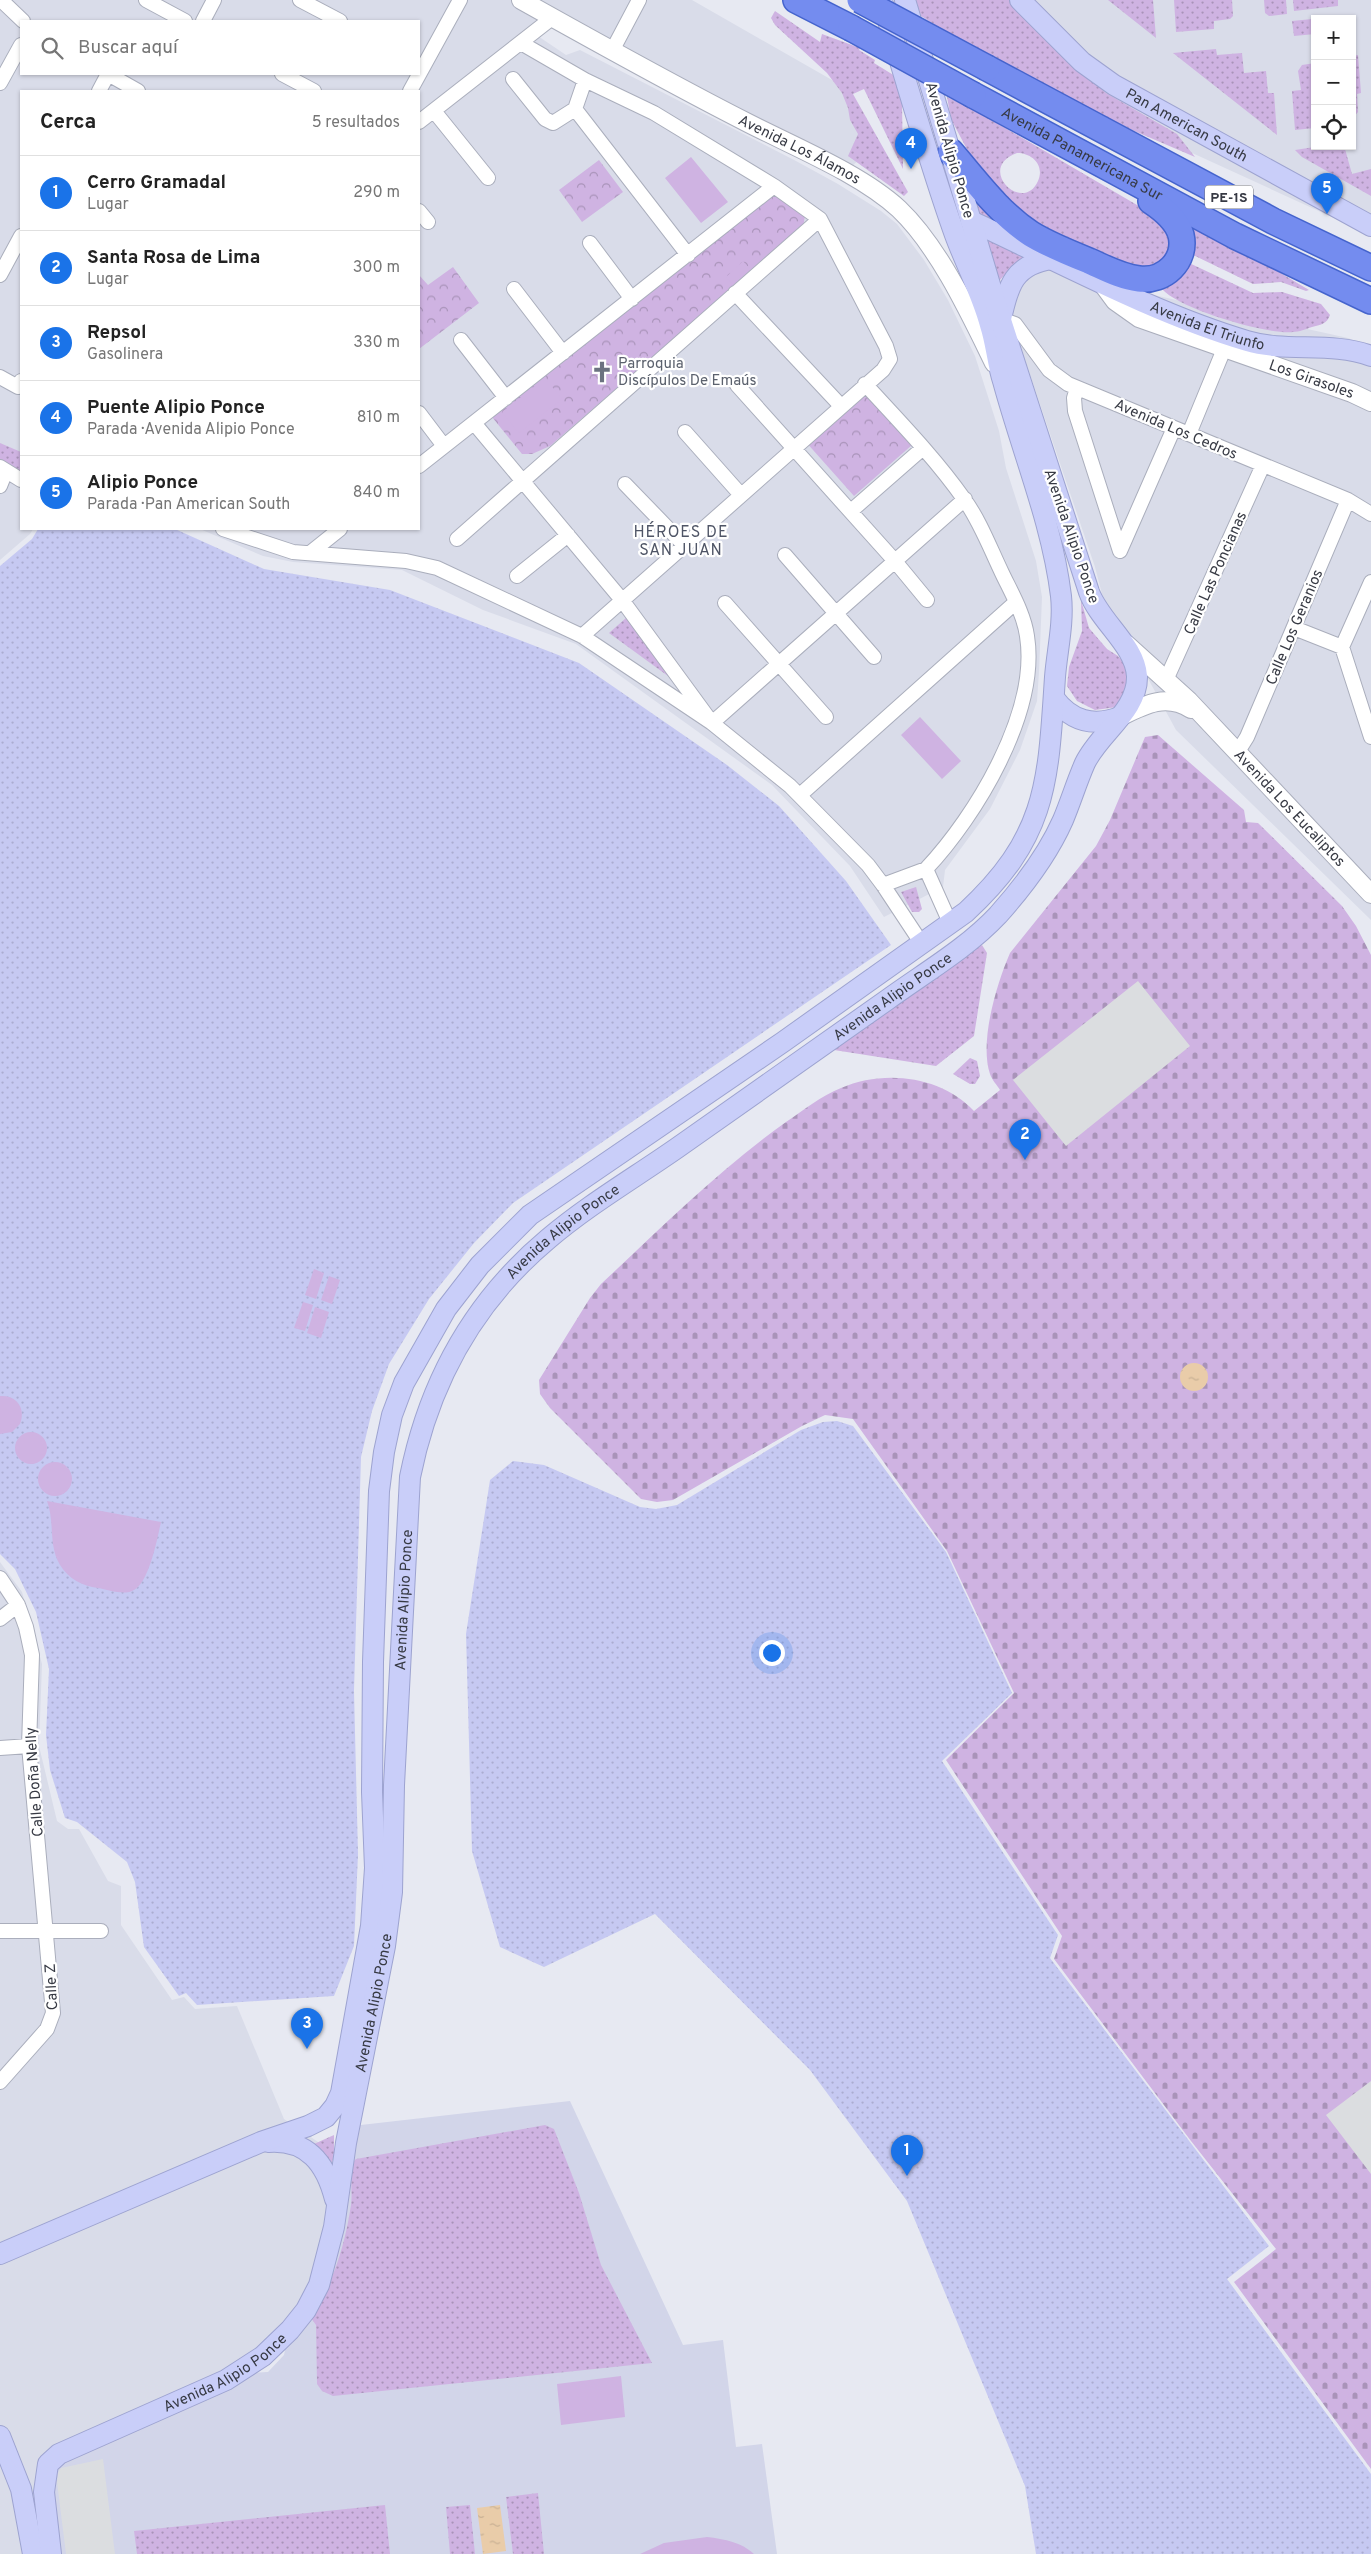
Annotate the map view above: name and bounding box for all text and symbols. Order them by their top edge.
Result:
map controls [1311,15,1356,150]
button: + [1311,15,1356,60]
search box [20,20,420,75]
icon: search [38,34,66,62]
text: Buscar aquí [78,36,178,60]
button: − [1311,60,1356,105]
street label: Avenida Alipio Ponce [920,80,977,221]
street label: Pan American South [1122,85,1250,167]
street label: Avenida Panamericana Sur [997,104,1166,206]
button: locate [1311,105,1356,150]
text: Cerca [40,109,96,136]
street label: Avenida Los Álamos [735,112,863,189]
text: 5 resultados [312,113,400,133]
pin: 4 [895,128,927,169]
text: Cerro Gramadal [87,171,226,195]
pin: 5 [1311,173,1343,214]
text: 1 [53,183,59,203]
text: 290 m [353,183,400,203]
road number: PE-1S [1205,186,1253,208]
text: Lugar [87,195,129,215]
text: Santa Rosa de Lima [87,246,260,270]
text: 2 [51,258,61,278]
text: 300 m [353,258,400,278]
text: Lugar [87,270,129,290]
street label: Avenida El Triunfo [1147,298,1266,356]
text: Repsol [87,321,146,345]
text: 3 [51,333,61,353]
text: 330 m [353,333,400,353]
text: Gasolinera [87,345,163,365]
place label: Parroquia Discípulos De Emaús [618,355,757,391]
street label: Los Girasoles [1266,356,1356,404]
church icon: Parroquia Discípulos De Emaús [589,359,615,385]
text: Puente Alipio Ponce [87,396,265,420]
street label: Avenida Los Cedros [1111,396,1240,465]
text: 4 [51,408,61,428]
text: 810 m [357,408,400,428]
text: Parada · Avenida Alipio Ponce [87,420,295,440]
street label: Avenida Alipio Ponce [1039,467,1103,606]
text: Alipio Ponce [87,471,198,495]
text: 5 [51,483,61,503]
text: 840 m [353,483,400,503]
text: Parada · Pan American South [87,495,290,515]
street label: Calle Las Poncianas [1181,509,1252,638]
district label: HÉROES DE SAN JUAN [633,521,729,561]
street label: Calle Los Geranios [1262,567,1328,688]
street label: Avenida Los Eucaliptos [1229,746,1349,872]
street label: Avenida Alipio Ponce [830,949,957,1046]
pin: 2 [1009,1119,1041,1160]
street label: Avenida Alipio Ponce [503,1181,624,1284]
street label: Avenida Alipio Ponce [392,1529,418,1671]
your location [759,1640,785,1666]
street label: Calle Doña Nelly [22,1726,49,1837]
street label: Avenida Alipio Ponce [352,1933,398,2074]
street label: Calle Z [42,1963,63,2011]
pin: 3 [291,2008,323,2049]
pin: 1 [891,2135,923,2176]
street label: Avenida Alipio Ponce [161,2330,292,2418]

